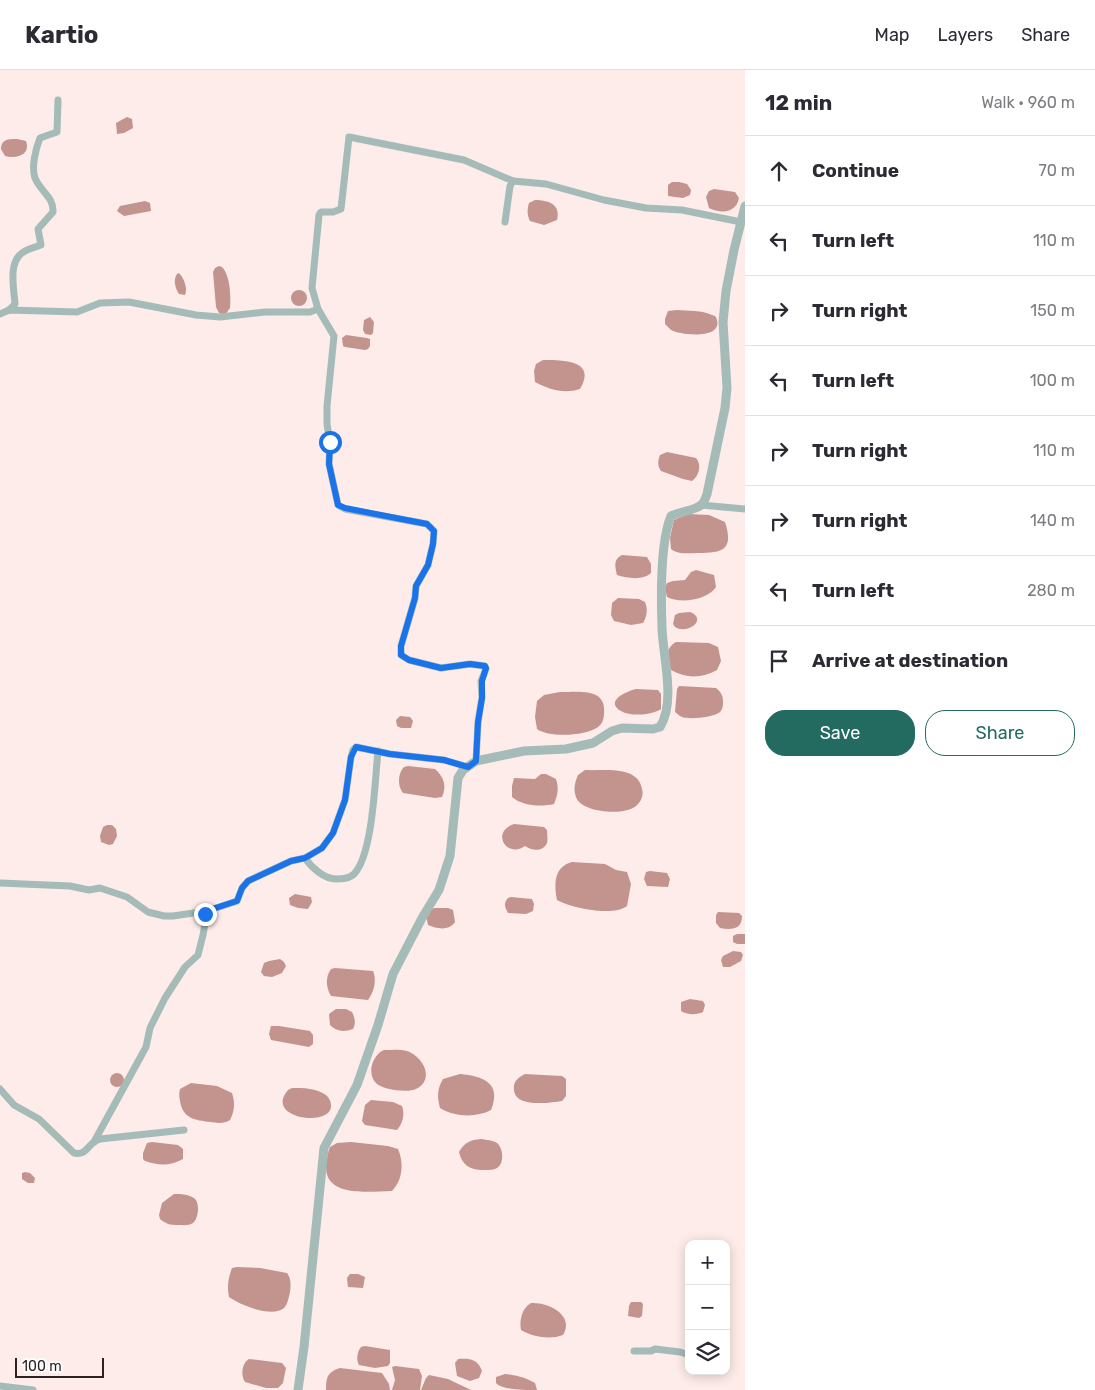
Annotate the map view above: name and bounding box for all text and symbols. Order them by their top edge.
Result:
text: Kartio [25,21,99,49]
text: Map [875,24,910,46]
text: Layers [938,24,993,46]
text: Share [1021,24,1070,46]
text: 12 min [765,90,832,115]
text: Walk · 960 m [981,93,1075,112]
icon: ahead [765,157,793,185]
text: Continue [812,159,899,182]
text: 70 m [1038,161,1075,180]
icon: left [765,227,793,255]
text: Turn left [812,229,894,252]
text: 110 m [1033,231,1075,250]
icon: right [765,297,793,325]
text: Turn right [812,299,907,322]
text: 150 m [1030,301,1075,320]
icon: left [765,367,793,395]
text: Turn left [812,369,894,392]
text: 100 m [1030,371,1075,390]
route start [319,431,342,454]
icon: right [765,437,793,465]
text: Turn right [812,439,907,462]
text: 110 m [1033,441,1075,460]
icon: right [765,507,793,535]
text: Turn right [812,509,907,532]
text: 140 m [1030,511,1075,530]
icon: left [765,577,793,605]
text: Turn left [812,579,894,602]
text: 280 m [1027,581,1075,600]
icon: arrive [765,647,793,675]
text: Arrive at destination [812,649,1008,672]
button: Save [765,710,915,756]
button: Share [925,710,1075,756]
route end [194,903,217,926]
map controls [685,1240,730,1375]
button: + [685,1240,730,1285]
button: − [685,1285,730,1330]
button: layers [685,1330,730,1375]
scale bar [15,1355,104,1378]
text: 100 m [22,1358,62,1375]

